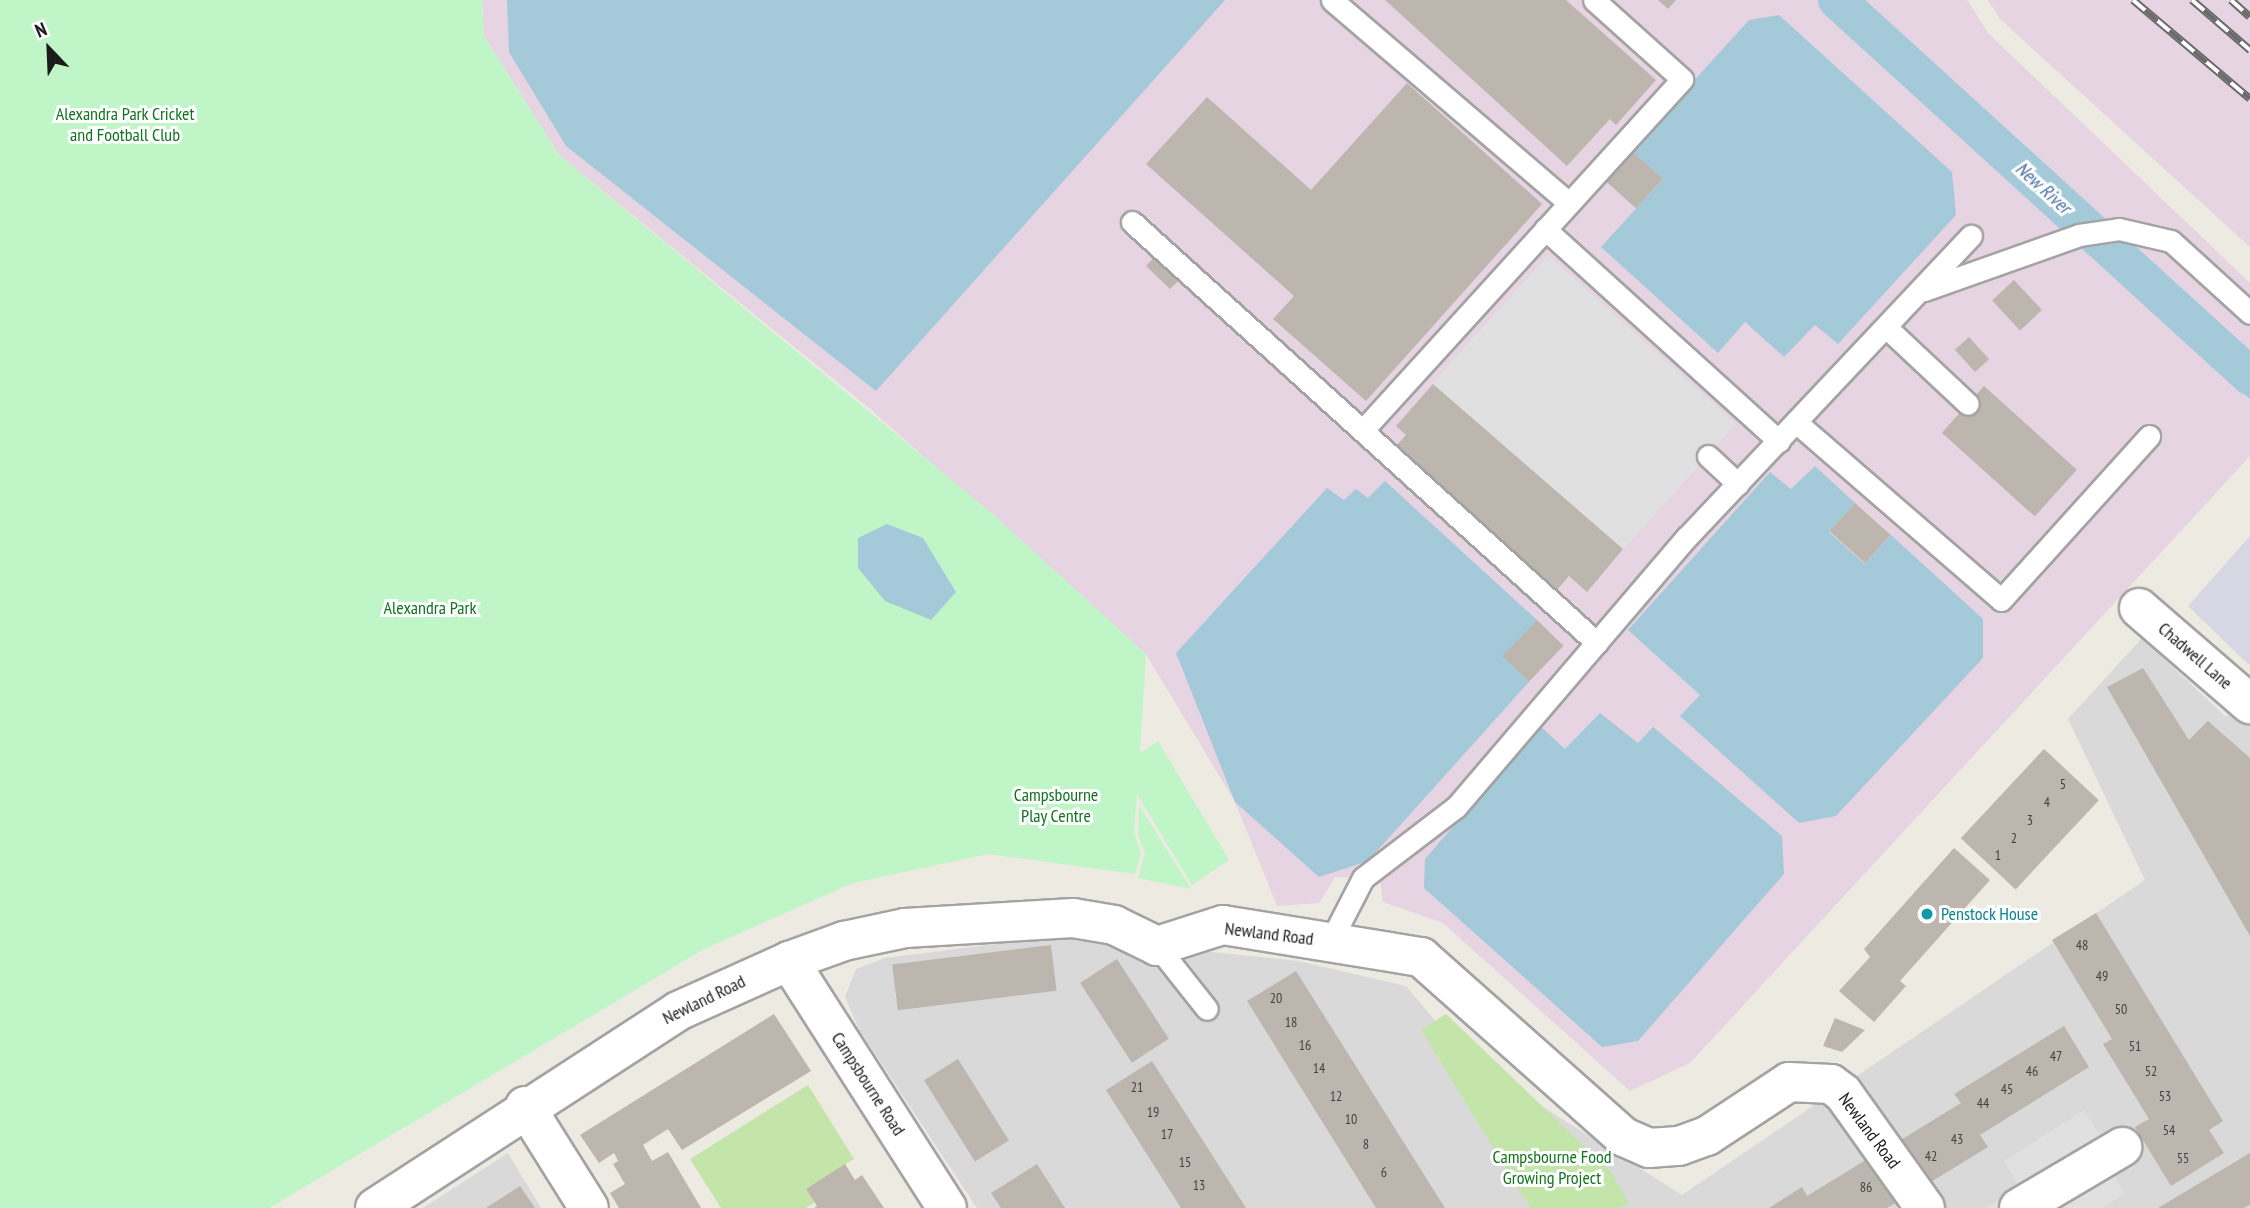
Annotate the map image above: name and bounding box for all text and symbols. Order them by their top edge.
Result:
north arrow [14,14,84,84]
text: N [31,17,50,43]
park label: Alexandra Park Cricket and Football Club [55,104,195,146]
water label: New River [2011,157,2075,219]
park label: Alexandra Park [384,597,476,619]
street label: Chadwell Lane [2154,618,2236,694]
house number: 5 [2060,776,2066,792]
park label: Campsbourne Play Centre [1014,785,1098,828]
house number: 4 [2044,794,2050,810]
house number: 3 [2027,812,2033,828]
house number: 2 [2011,830,2017,846]
house number: 1 [1995,847,2001,863]
place label: Penstock House [1941,903,2039,925]
marker: Penstock House [1919,906,1935,922]
street label: Newland Road [1223,918,1315,950]
house number: 48 [2076,937,2088,953]
house number: 49 [2096,968,2108,984]
street label: Newland Road [659,971,749,1029]
house number: 20 [1270,990,1282,1006]
house number: 50 [2115,1001,2127,1017]
house number: 18 [1285,1014,1297,1030]
street label: Campsbourne Road [827,1028,909,1140]
house number: 16 [1299,1037,1311,1053]
house number: 51 [2129,1038,2141,1054]
house number: 47 [2050,1048,2062,1064]
house number: 14 [1313,1060,1325,1076]
house number: 46 [2026,1063,2038,1079]
house number: 52 [2145,1063,2157,1079]
house number: 21 [1131,1079,1143,1095]
house number: 45 [2001,1081,2013,1097]
house number: 12 [1330,1088,1342,1104]
house number: 53 [2159,1088,2171,1104]
street label: Newland Road [1834,1089,1904,1173]
house number: 44 [1977,1095,1989,1111]
house number: 19 [1147,1104,1159,1120]
house number: 10 [1345,1111,1357,1127]
house number: 54 [2163,1122,2175,1138]
house number: 17 [1161,1126,1173,1142]
house number: 43 [1951,1131,1963,1147]
house number: 8 [1363,1136,1369,1152]
park label: Campsbourne Food Growing Project [1492,1147,1612,1190]
house number: 42 [1925,1148,1937,1164]
house number: 55 [2177,1150,2189,1166]
house number: 15 [1179,1154,1191,1170]
house number: 6 [1381,1164,1387,1180]
house number: 13 [1193,1177,1205,1193]
house number: 86 [1860,1179,1872,1195]

